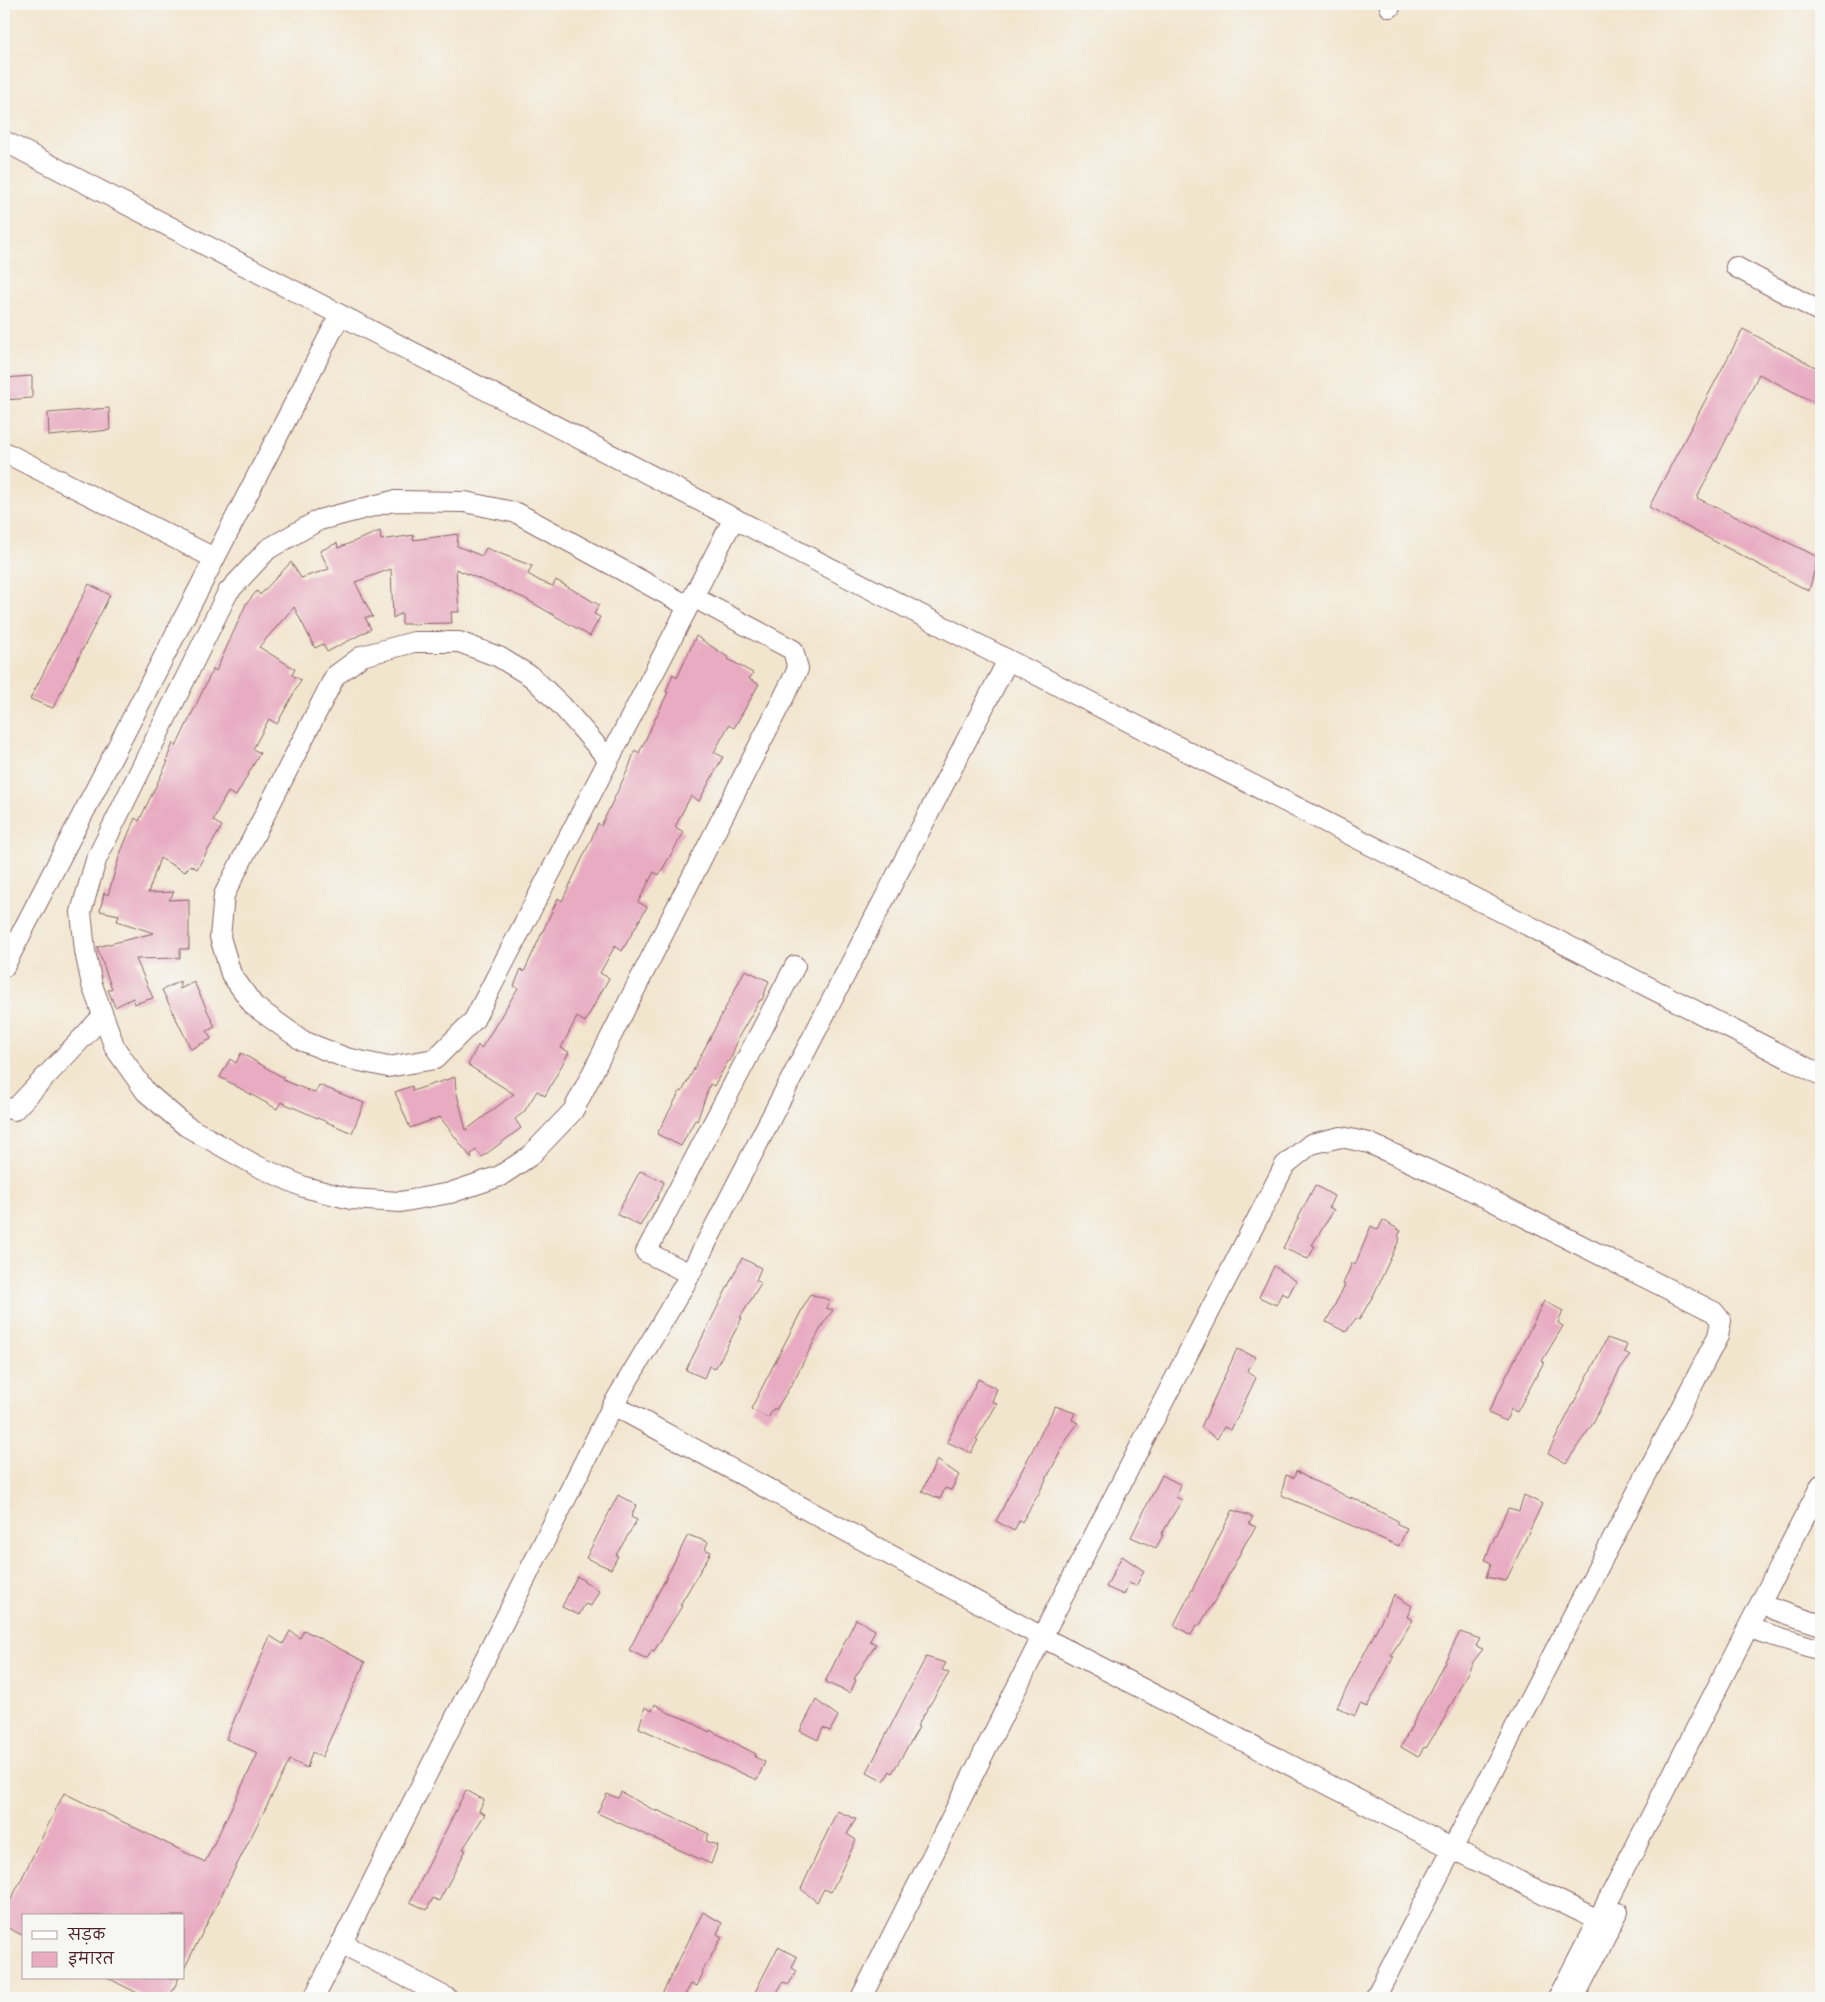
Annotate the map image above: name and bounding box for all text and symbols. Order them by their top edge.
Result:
legend [22,1914,185,1980]
text: सड़क [67,1928,106,1946]
text: इमारत [68,1951,115,1970]

